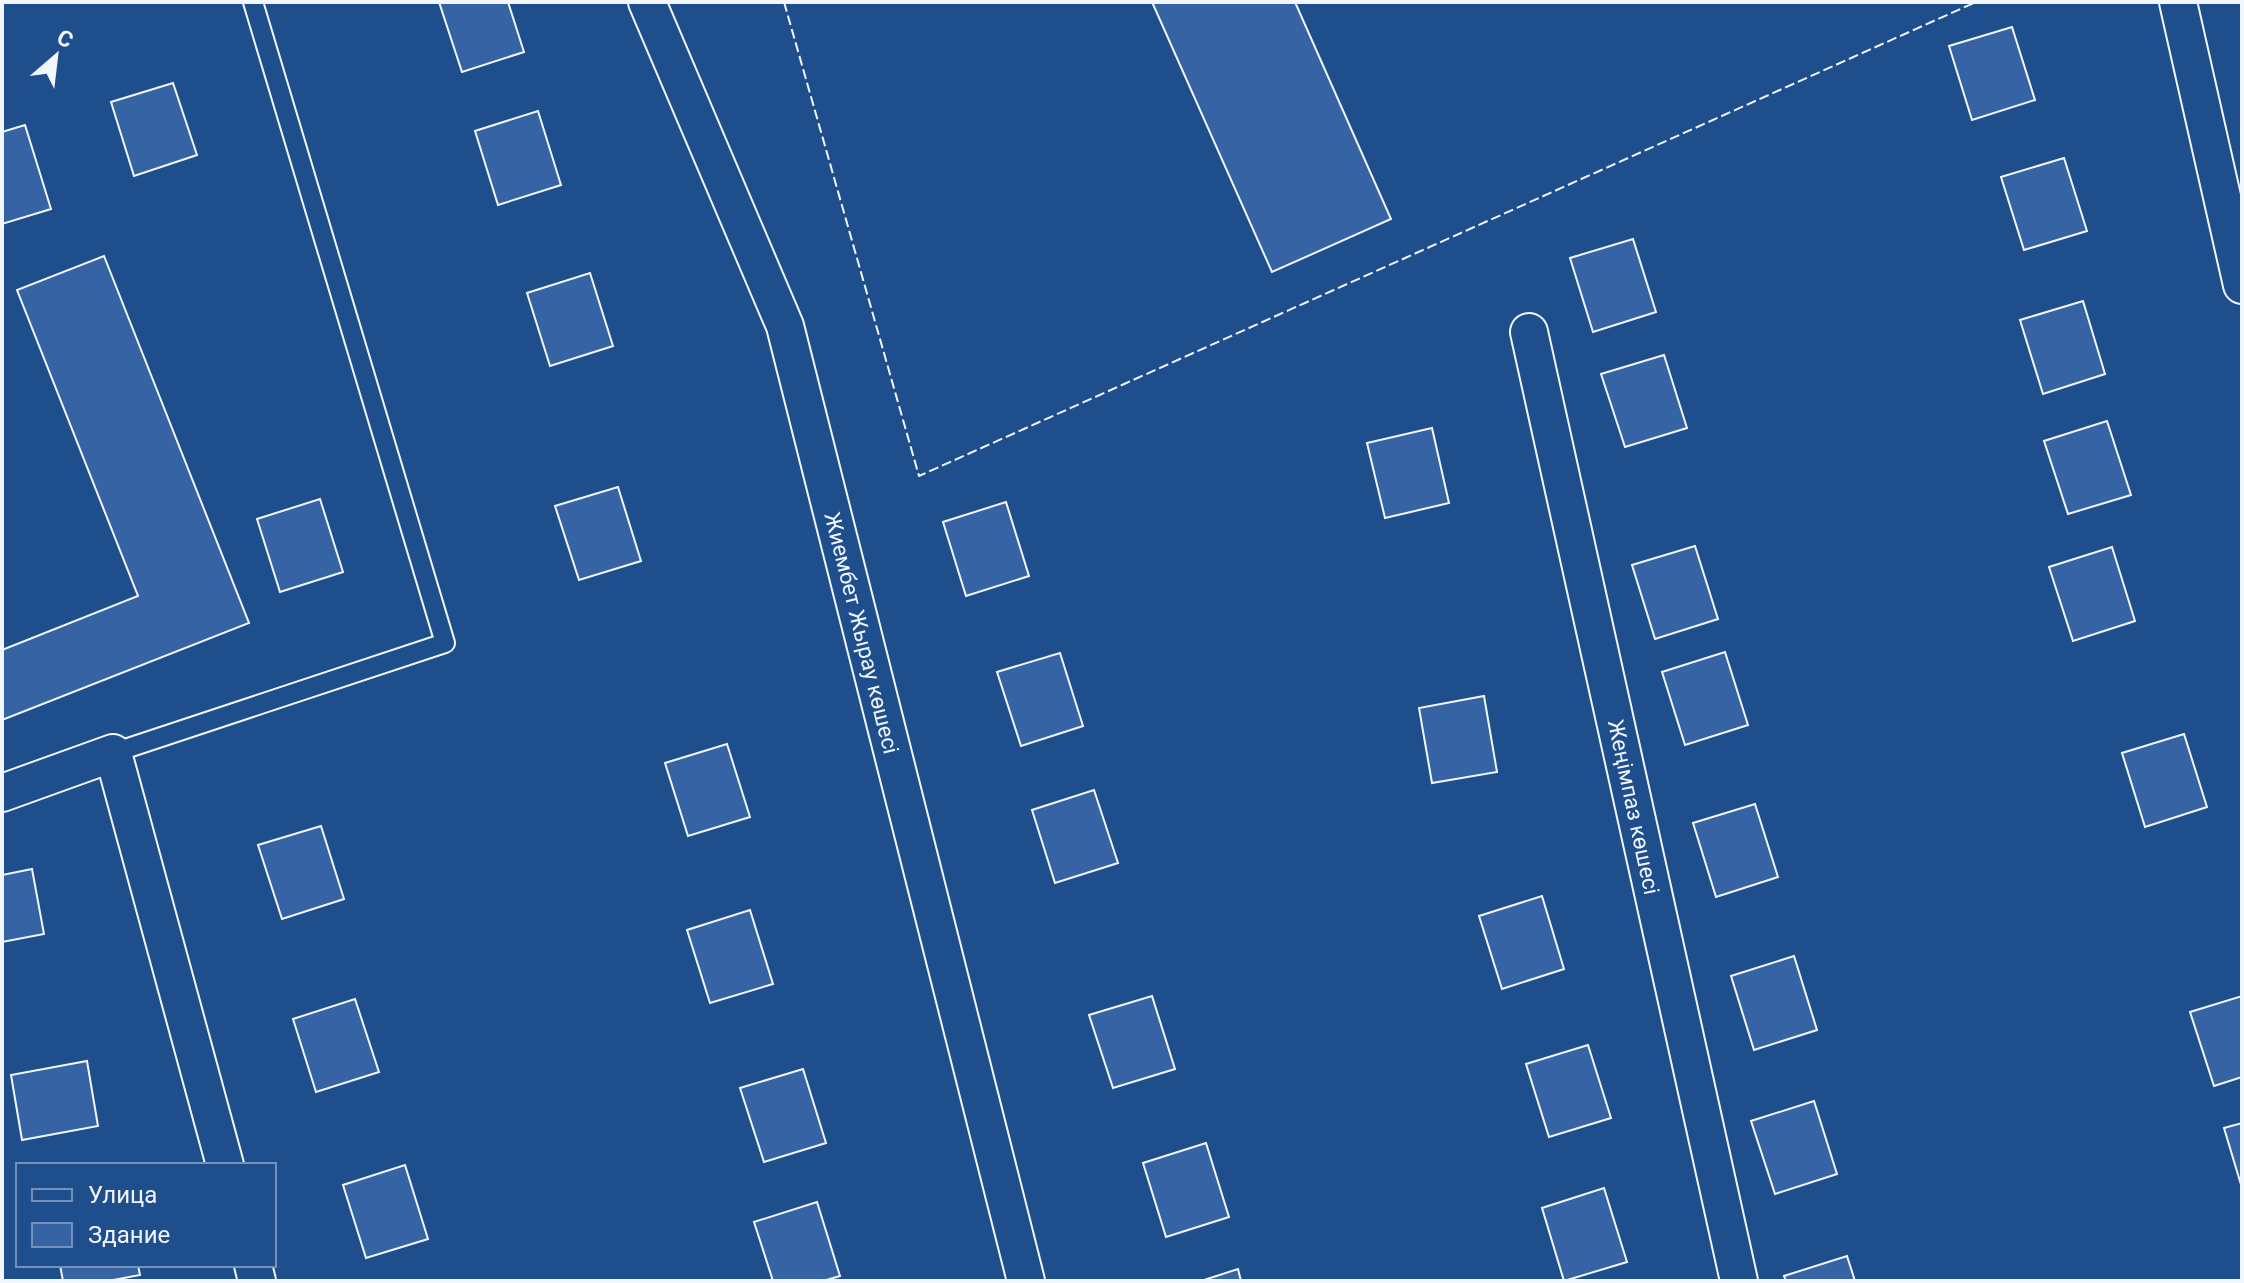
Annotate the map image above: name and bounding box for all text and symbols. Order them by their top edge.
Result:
north arrow [16,16,96,96]
text: С [53,24,77,53]
street label: Жиембет Жырау көшесі [819,510,904,756]
street label: Жеңімпаз көшесі [1603,717,1664,897]
legend [16,1163,276,1267]
text: Улица [88,1181,157,1209]
text: Здание [88,1221,170,1249]

